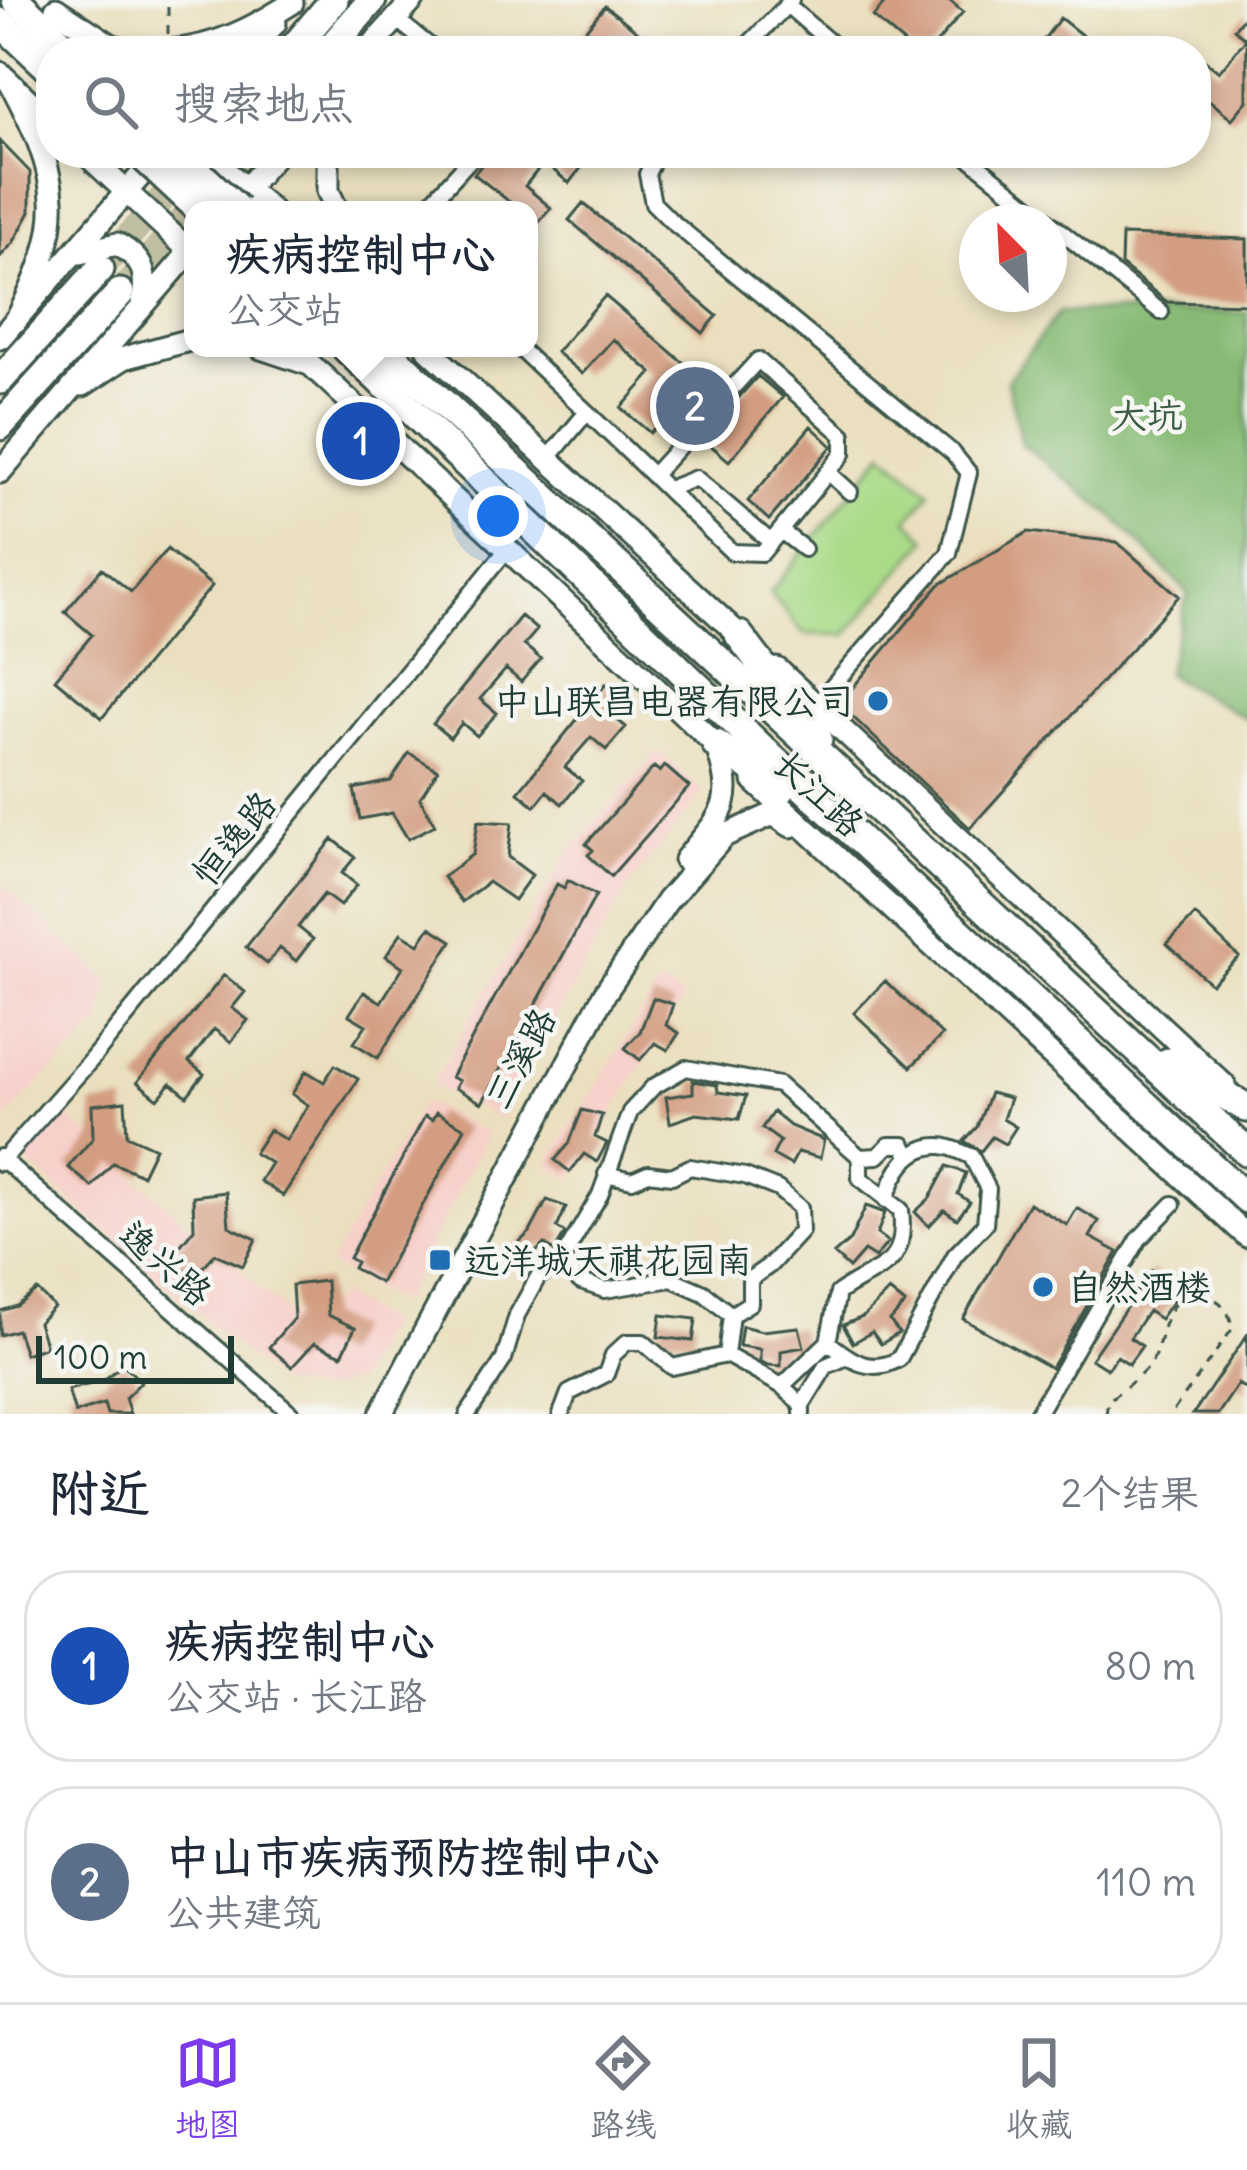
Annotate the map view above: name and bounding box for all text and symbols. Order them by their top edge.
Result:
search box [36,36,1211,168]
icon: search [78,69,144,135]
text: 搜索地点 [174,75,354,131]
popup [184,201,538,357]
north arrow [959,204,1067,312]
text: 疾病控制中心 [226,226,496,282]
text: 公交站 [226,285,343,334]
pin: 2 [656,361,734,451]
park label: 大坑 [1111,393,1183,438]
pin: 1 [322,396,400,486]
your location [468,486,528,546]
place label: 中山联昌电器有限公司 [494,679,854,724]
marker: 中山联昌电器有限公司 [865,688,891,714]
street label: 长江路 [764,740,874,847]
street label: 恒逸路 [183,782,286,894]
street label: 三溪路 [475,1000,566,1116]
street label: 逸兴路 [110,1211,221,1316]
place label: 远洋城天祺花园南 [464,1238,752,1283]
marker: 远洋城天祺花园南 [427,1247,453,1273]
place label: 自然酒楼 [1067,1265,1211,1310]
marker: 自然酒楼 [1030,1274,1056,1300]
scale bar [36,1330,234,1383]
text: 100 m [54,1336,147,1378]
text: 附近 [48,1461,150,1525]
text: 2个结果 [1061,1469,1199,1518]
text: 疾病控制中心 [165,1613,435,1669]
text: 1 [82,1642,98,1691]
text: 80 m [1104,1642,1196,1691]
text: 公交站 · 长江路 [165,1672,426,1721]
text: 中山市疾病预防控制中心 [165,1829,660,1885]
text: 2 [79,1858,101,1907]
text: 110 m [1096,1858,1196,1907]
text: 公共建筑 [165,1888,321,1937]
tab: 地图 [175,2030,241,2145]
tab: 路线 [590,2030,656,2145]
tab: 收藏 [1006,2030,1072,2145]

